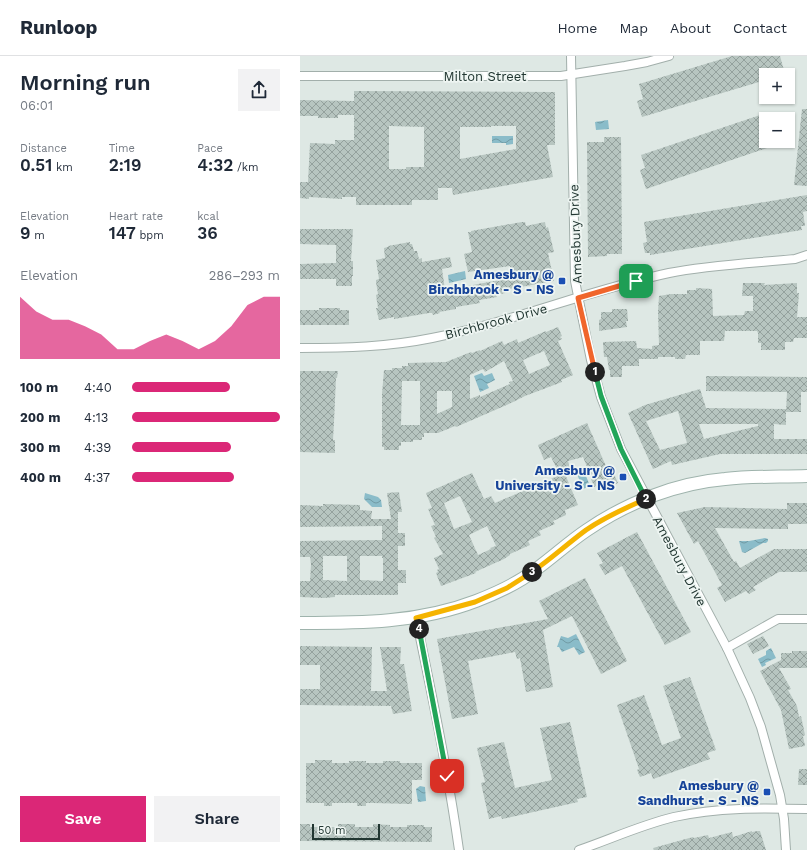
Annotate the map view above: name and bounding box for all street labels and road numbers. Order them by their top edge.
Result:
street label: Milton Street [443,69,527,84]
street label: Amesbury Drive [566,184,585,284]
street label: Birchbrook Drive [443,301,549,342]
street label: Amesbury Drive [649,514,710,609]

